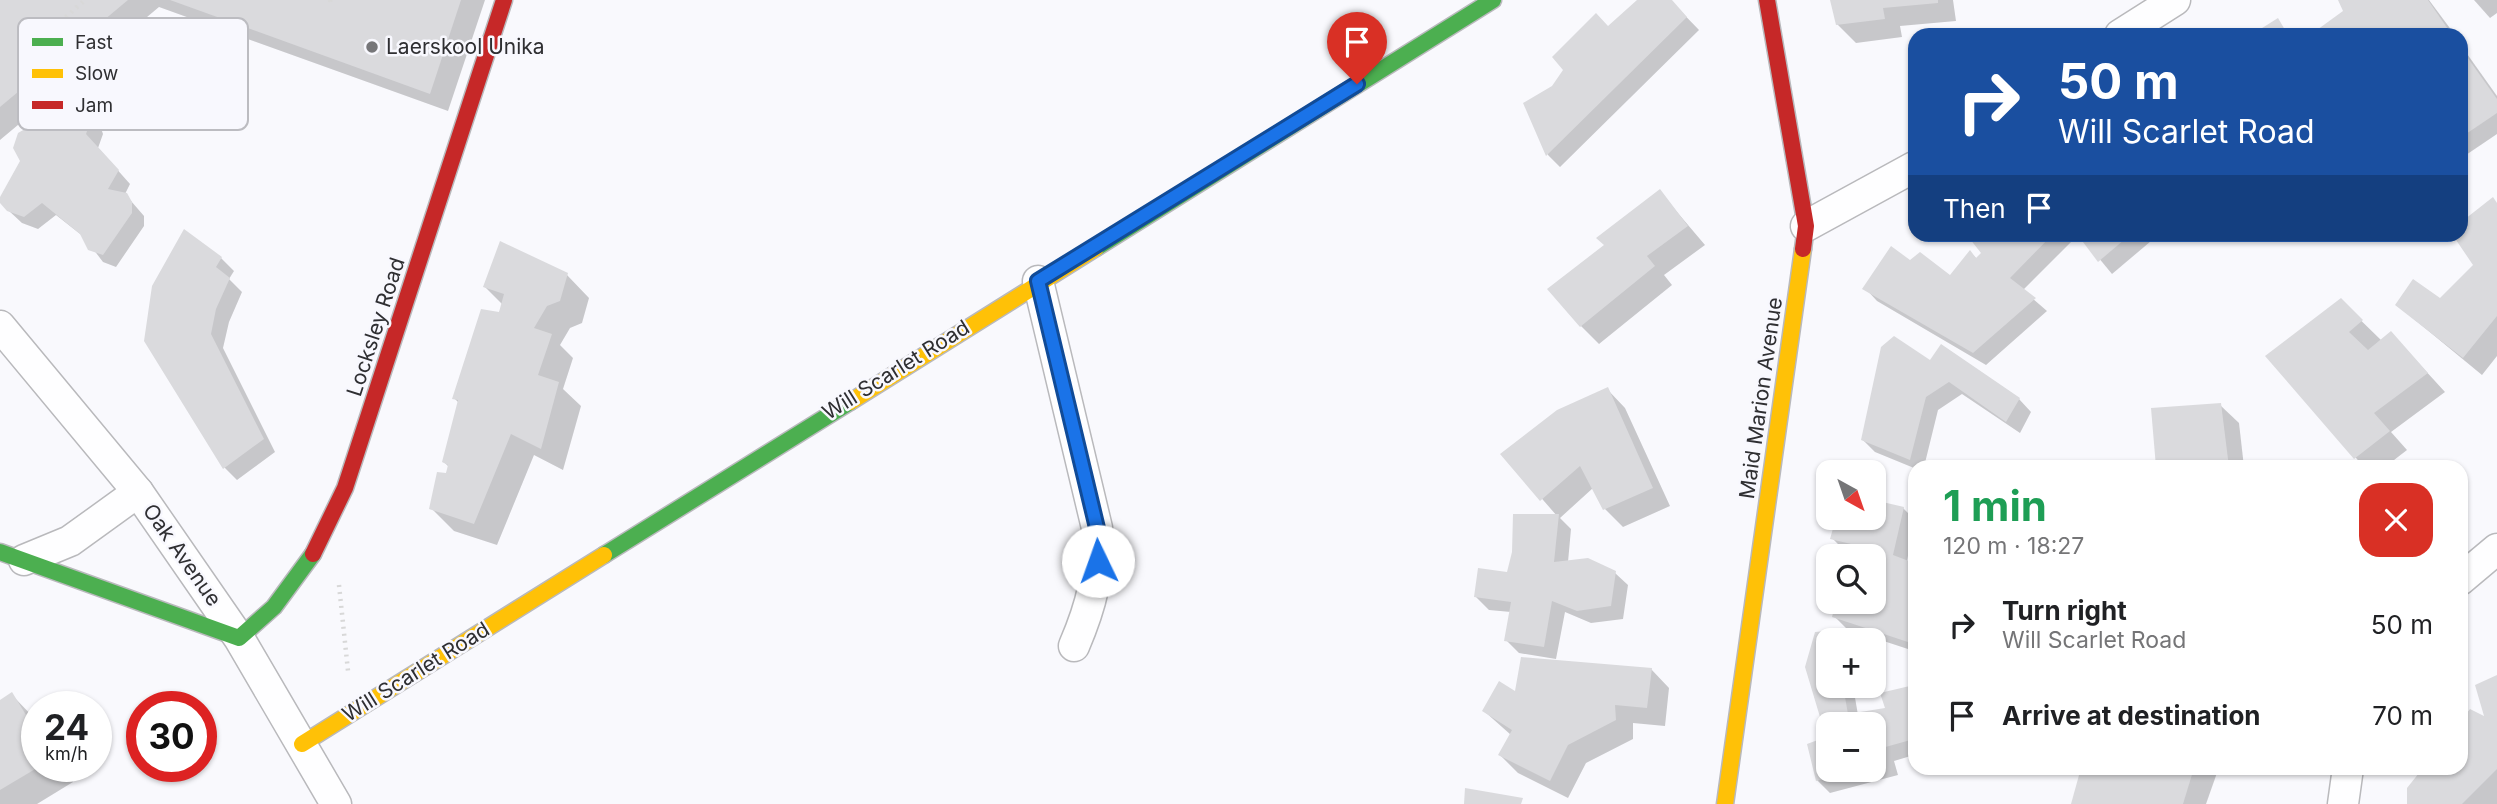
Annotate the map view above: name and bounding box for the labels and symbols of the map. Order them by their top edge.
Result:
pin [1327,12.0,1387,84]
legend [18,18,248,130]
text: Fast [75,31,113,54]
place label: Laerskool Unika [386,34,545,59]
marker: Laerskool Unika [364,39,380,55]
text: Slow [75,62,118,85]
text: Jam [75,94,113,117]
street label: Locksley Road [341,254,410,399]
street label: Maid Marion Avenue [1734,295,1787,500]
street label: Will Scarlet Road [818,314,974,425]
north arrow [1816,460,1886,530]
street label: Oak Avenue [138,499,227,611]
position arrow [1061,524,1135,598]
street label: Will Scarlet Road [338,616,494,727]
speed limit sign: 30 [126,691,217,782]

